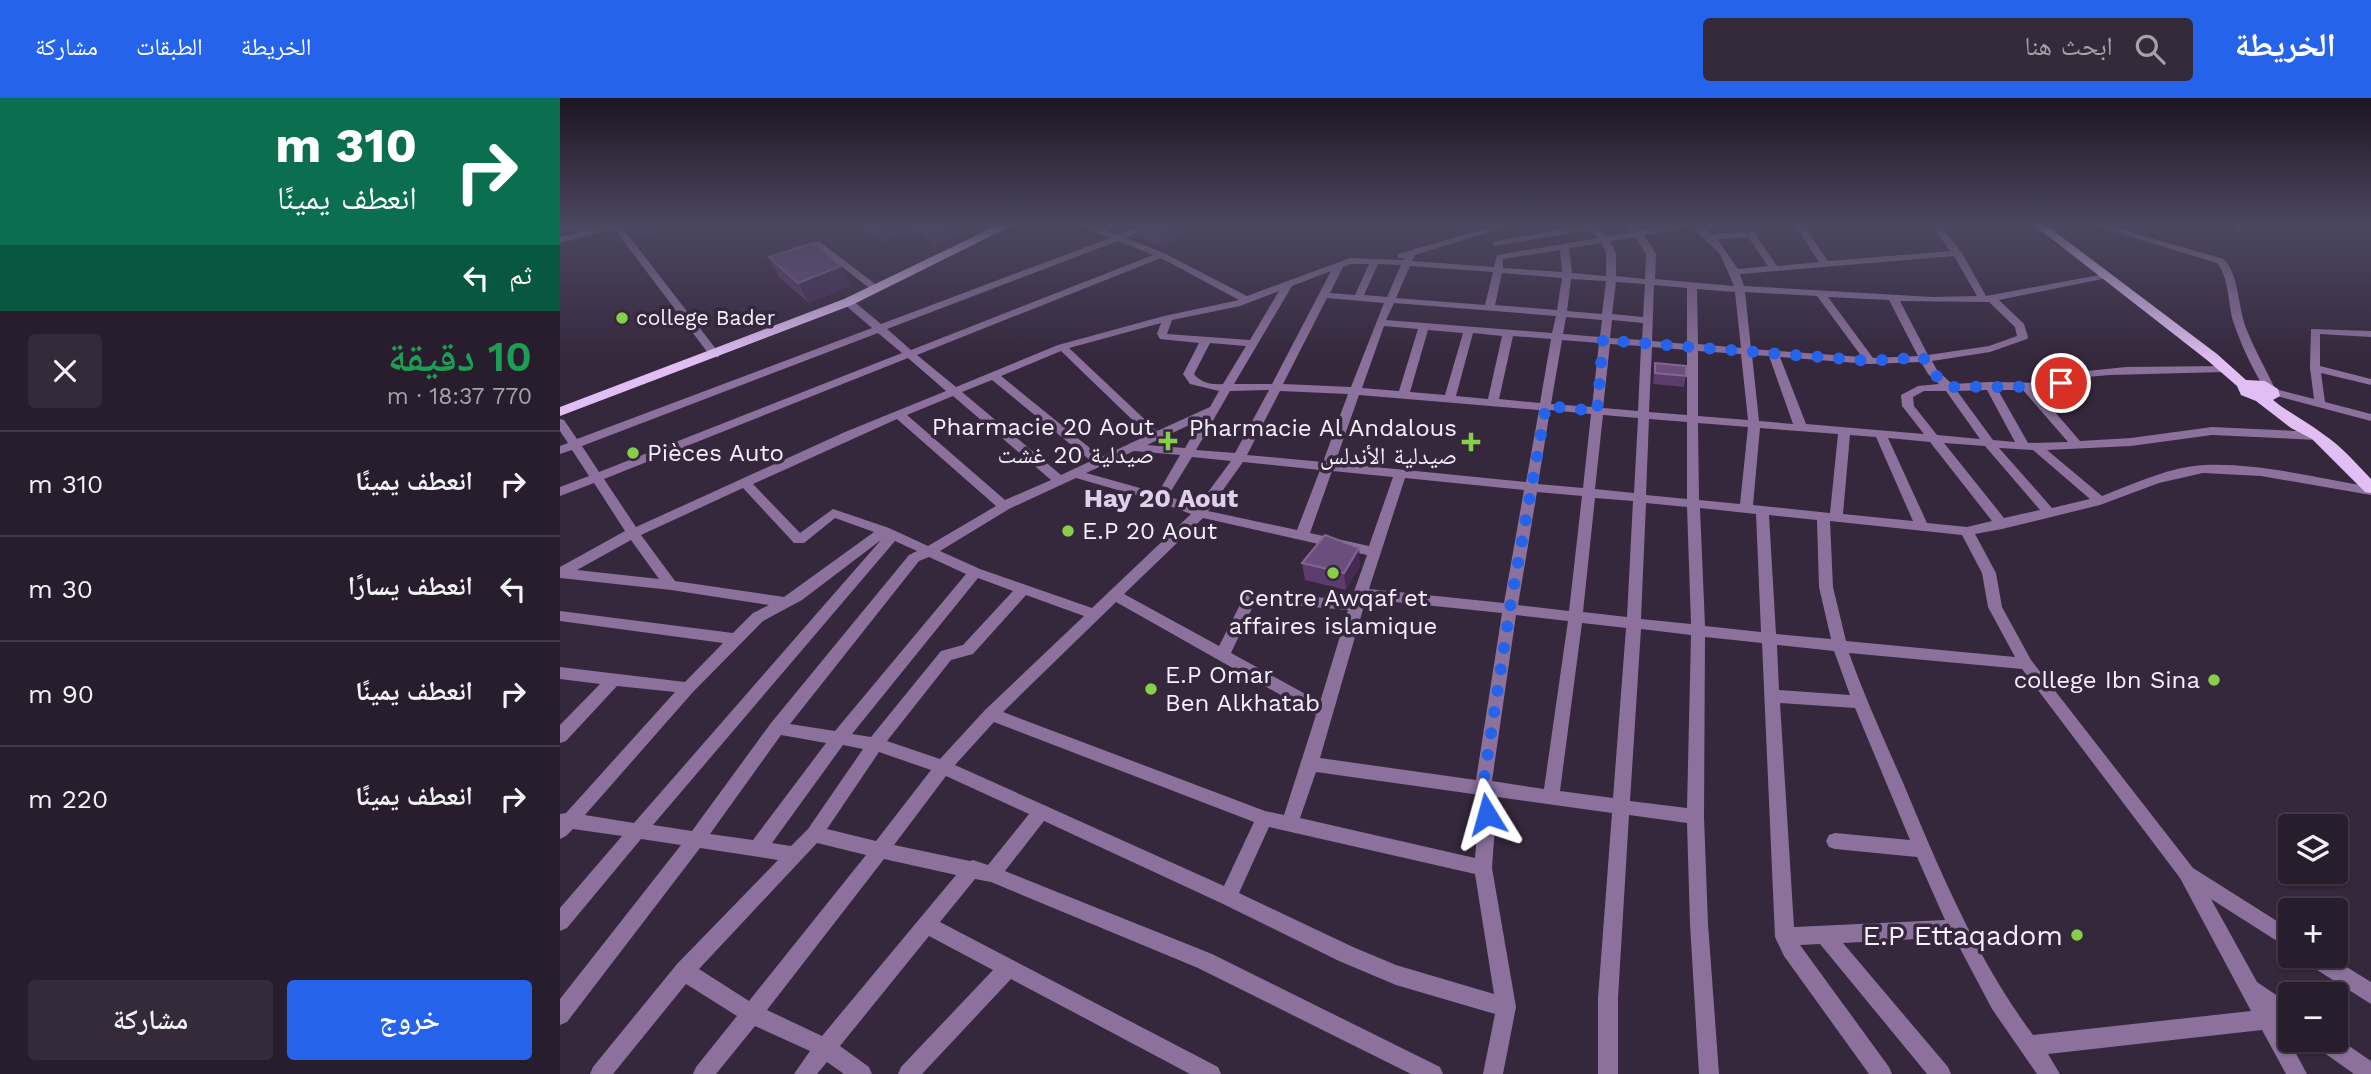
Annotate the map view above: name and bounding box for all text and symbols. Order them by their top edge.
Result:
search box [1703,18,2193,81]
text: الخريطة [2235,25,2336,64]
icon: search [2131,30,2169,68]
text: ابحث هنا [2025,31,2113,61]
text: مشاركة [35,33,98,61]
text: الطبقات [136,33,203,61]
text: الخريطة [241,33,311,61]
text: 310 m [275,116,417,174]
icon: right [441,126,532,217]
text: انعطف يمينًا [277,179,417,217]
icon: left [457,259,495,297]
text: ثم [509,260,532,290]
place label: college Bader [636,305,776,330]
marker: college Bader [614,310,630,326]
text: 10 دقيقة [388,332,532,381]
button: close [28,334,102,408]
pin [2031,353,2091,413]
icon: arrive [2042,364,2080,402]
text: 770 m · 18:37 [387,383,532,410]
place label: Pharmacie 20 Aout صيدلية 20 غشت [932,413,1154,469]
place label: Pharmacie Al Andalous صيدلية الأندلس [1189,414,1457,470]
marker: Pharmacie 20 Aout صيدلية 20 غشت [1160,433,1176,449]
marker: Pharmacie Al Andalous صيدلية الأندلس [1463,434,1479,450]
place label: Pièces Auto [647,439,784,467]
marker: Pièces Auto [625,445,641,461]
icon: right [494,465,532,503]
text: انعطف يمينًا [355,466,473,496]
text: 310 m [28,469,103,499]
district label: Hay 20 Aout [1084,483,1239,513]
place label: E.P 20 Aout [1082,517,1217,545]
marker: E.P 20 Aout [1060,523,1076,539]
marker: Centre Awqaf et affaires islamique [1325,565,1341,581]
icon: left [494,570,532,608]
text: انعطف يسارًا [348,571,473,601]
text: 30 m [28,574,93,604]
place label: Centre Awqaf et affaires islamique [1229,584,1437,640]
place label: E.P Omar Ben Alkhatab [1165,661,1320,717]
place label: college Ibn Sina [2014,666,2200,694]
marker: college Ibn Sina [2206,672,2222,688]
icon: right [494,675,532,713]
text: انعطف يمينًا [355,676,473,706]
text: 90 m [28,679,94,709]
marker: E.P Omar Ben Alkhatab [1143,681,1159,697]
position arrow [1450,777,1524,851]
icon: right [494,780,532,818]
text: انعطف يمينًا [355,781,473,811]
text: 220 m [28,784,108,814]
map controls [2278,814,2348,1052]
button: layers [2278,814,2348,884]
button: + [2278,898,2348,968]
place label: E.P Ettaqadom [1862,919,2063,952]
marker: E.P Ettaqadom [2069,927,2085,943]
button: مشاركة [28,980,273,1060]
button: خروج [287,980,532,1060]
button: − [2278,982,2348,1052]

